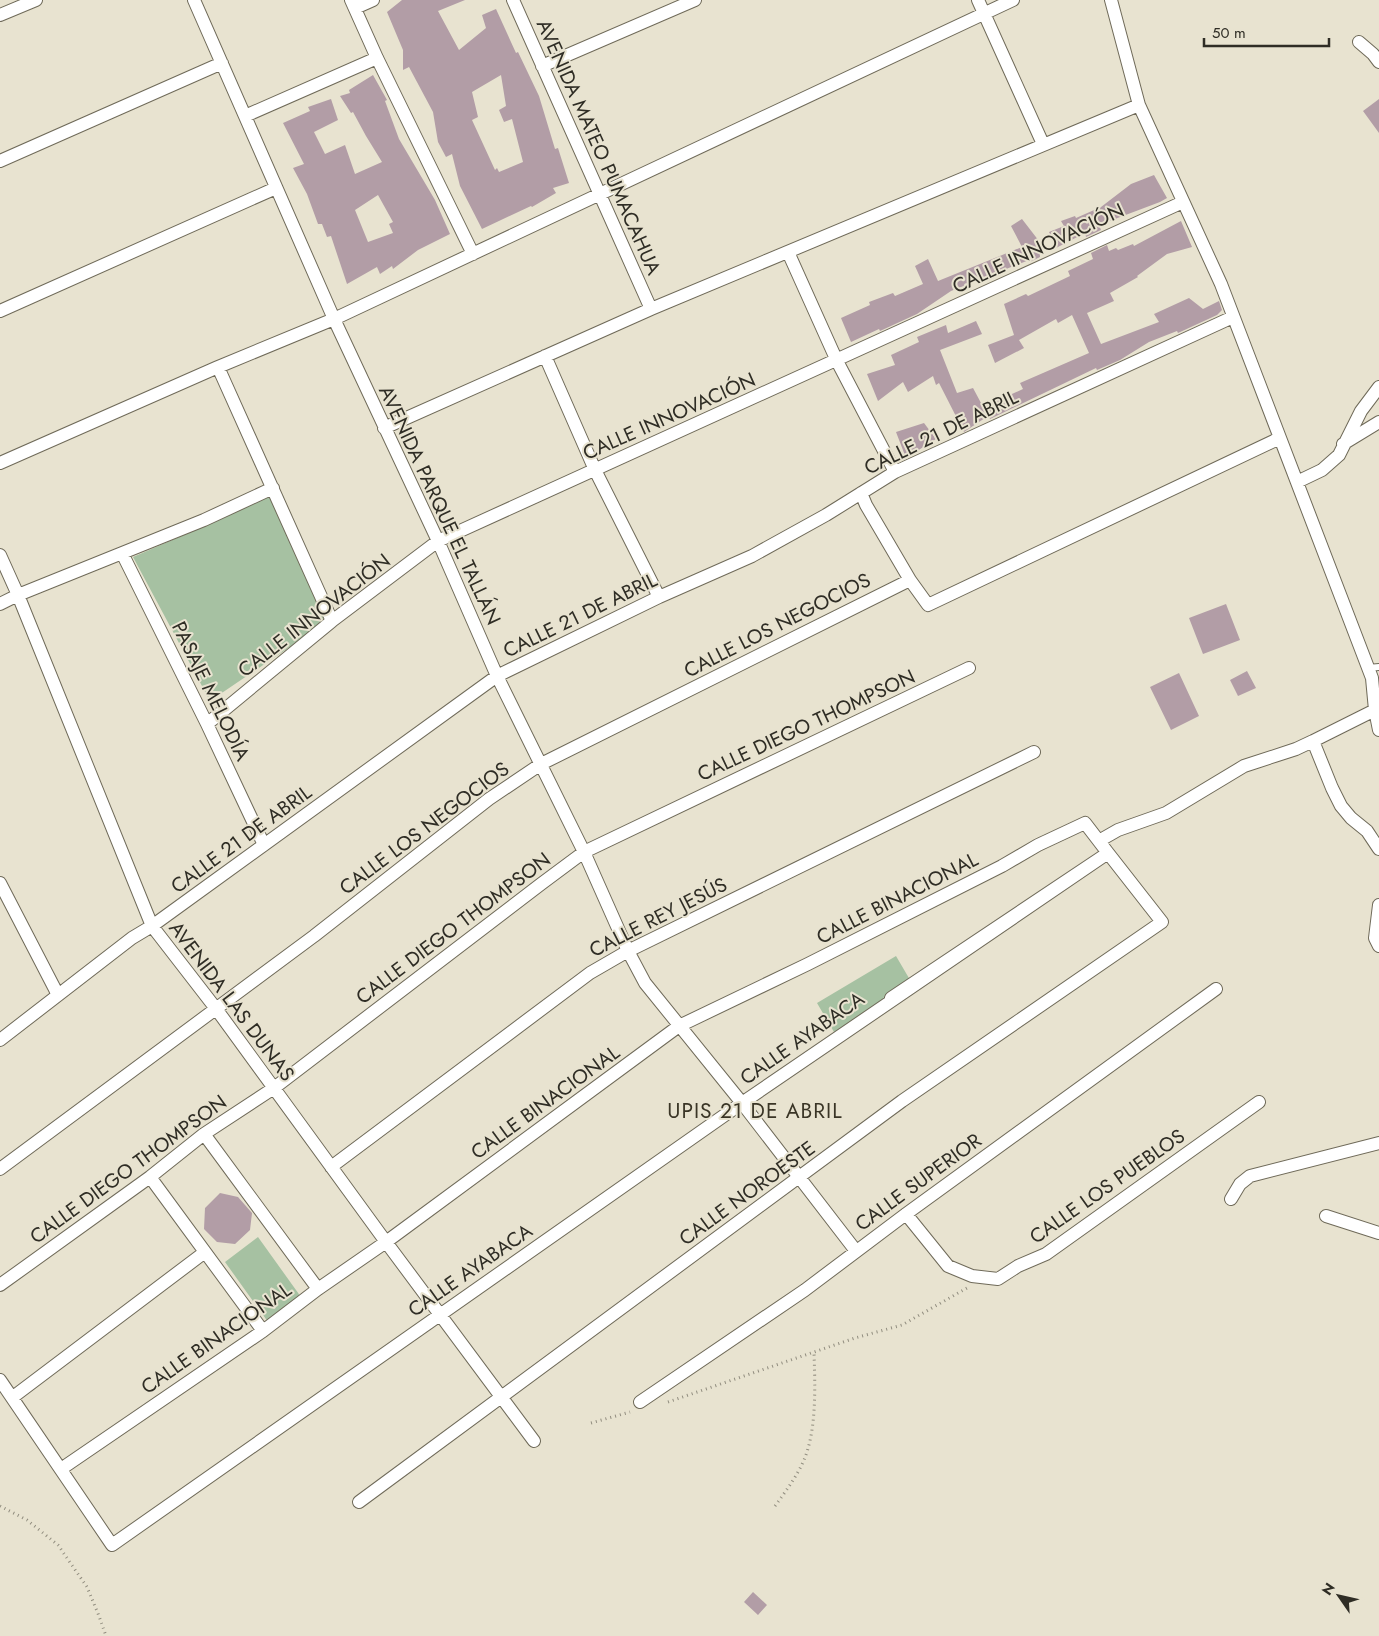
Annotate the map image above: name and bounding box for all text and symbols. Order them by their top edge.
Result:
street label: AVENIDA MATEO PUMACAHUA [529,15,668,280]
scale bar [1204,15,1329,47]
text: 50 m [1212,22,1246,44]
street label: CALLE INNOVACIÓN [948,196,1129,301]
street label: CALLE INNOVACIÓN [578,365,760,468]
street label: AVENIDA PARQUE EL TALLÁN [371,381,508,630]
street label: CALLE 21 DE ABRIL [859,383,1023,482]
street label: CALLE INNOVACIÓN [232,547,397,684]
street label: CALLE 21 DE ABRIL [498,566,662,665]
street label: CALLE LOS NEGOCIOS [679,566,876,685]
street label: PASAJE MELODÍA [164,617,257,767]
street label: CALLE DIEGO THOMPSON [693,662,920,789]
street label: CALLE LOS NEGOCIOS [333,755,515,902]
street label: CALLE 21 DE ABRIL [165,778,318,901]
street label: CALLE DIEGO THOMPSON [350,845,557,1011]
street label: CALLE BINACIONAL [811,845,983,952]
street label: CALLE REY JESÚS [584,870,732,965]
street label: AVENIDA LAS DUNAS [162,915,301,1087]
street label: CALLE AYABACA [734,984,871,1092]
street label: CALLE BINACIONAL [465,1038,626,1166]
street label: CALLE DIEGO THOMPSON [24,1088,233,1251]
district label: UPIS 21 DE ABRIL [667,1096,843,1126]
street label: CALLE LOS PUEBLOS [1024,1122,1191,1251]
street label: CALLE SUPERIOR [849,1127,988,1238]
street label: CALLE NOROESTE [673,1134,821,1253]
street label: CALLE AYABACA [402,1216,539,1324]
street label: CALLE BINACIONAL [135,1276,297,1401]
north arrow [1314,1571,1364,1621]
text: N [1317,1579,1340,1599]

